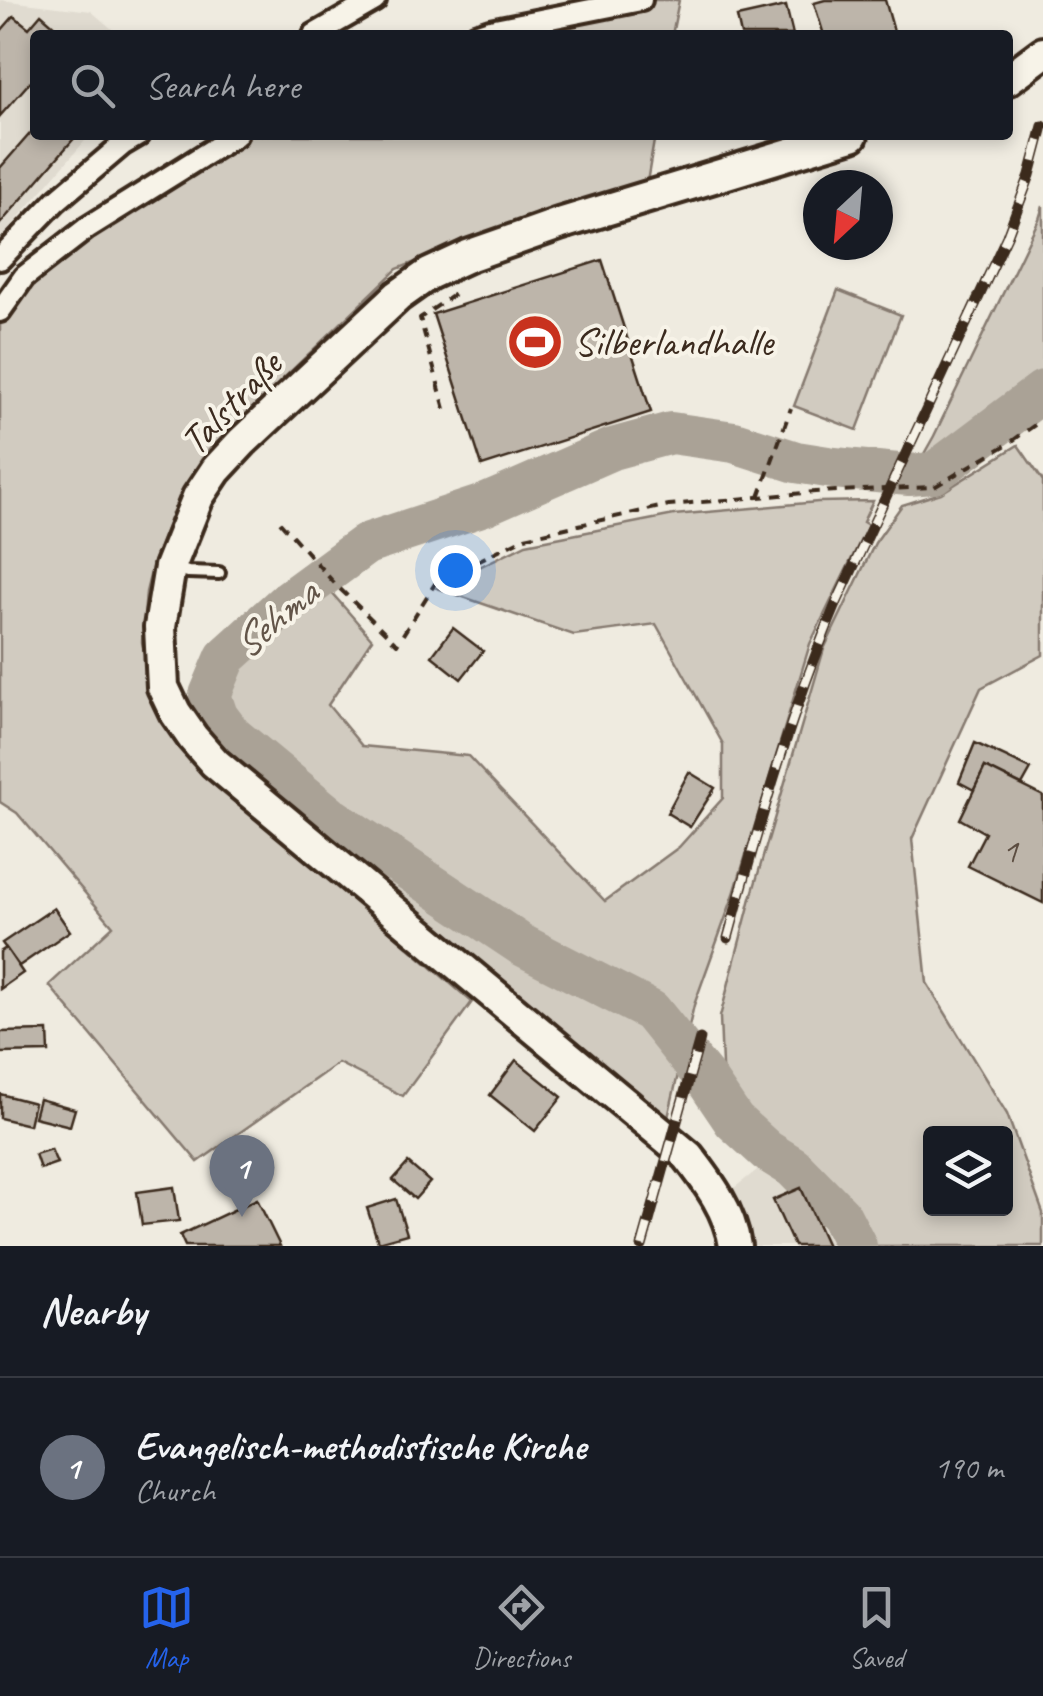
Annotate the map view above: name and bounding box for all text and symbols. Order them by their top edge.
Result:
search box [30,30,1013,140]
icon: search [65,58,120,113]
text: Search here [145,62,300,109]
north arrow [803,170,893,260]
sports icon: Silberlandhalle [505,312,565,372]
place label: Silberlandhalle [574,317,776,367]
street label: Talstraße [170,338,295,465]
your location [430,545,481,596]
water label: Sehma [221,565,332,670]
house number: 1 [1002,828,1020,873]
map controls [923,1126,1013,1216]
button: layers [923,1126,1013,1216]
pin: 1 [210,1134,274,1217]
text: Nearby [40,1285,146,1338]
text: Evangelisch-methodistische Kirche [135,1423,586,1470]
text: 1 [65,1447,80,1488]
text: 190 m [934,1447,1003,1488]
text: Church [135,1470,215,1511]
tab: Map [139,1580,194,1675]
tab: Directions [473,1580,570,1675]
tab: Saved [849,1580,904,1675]

